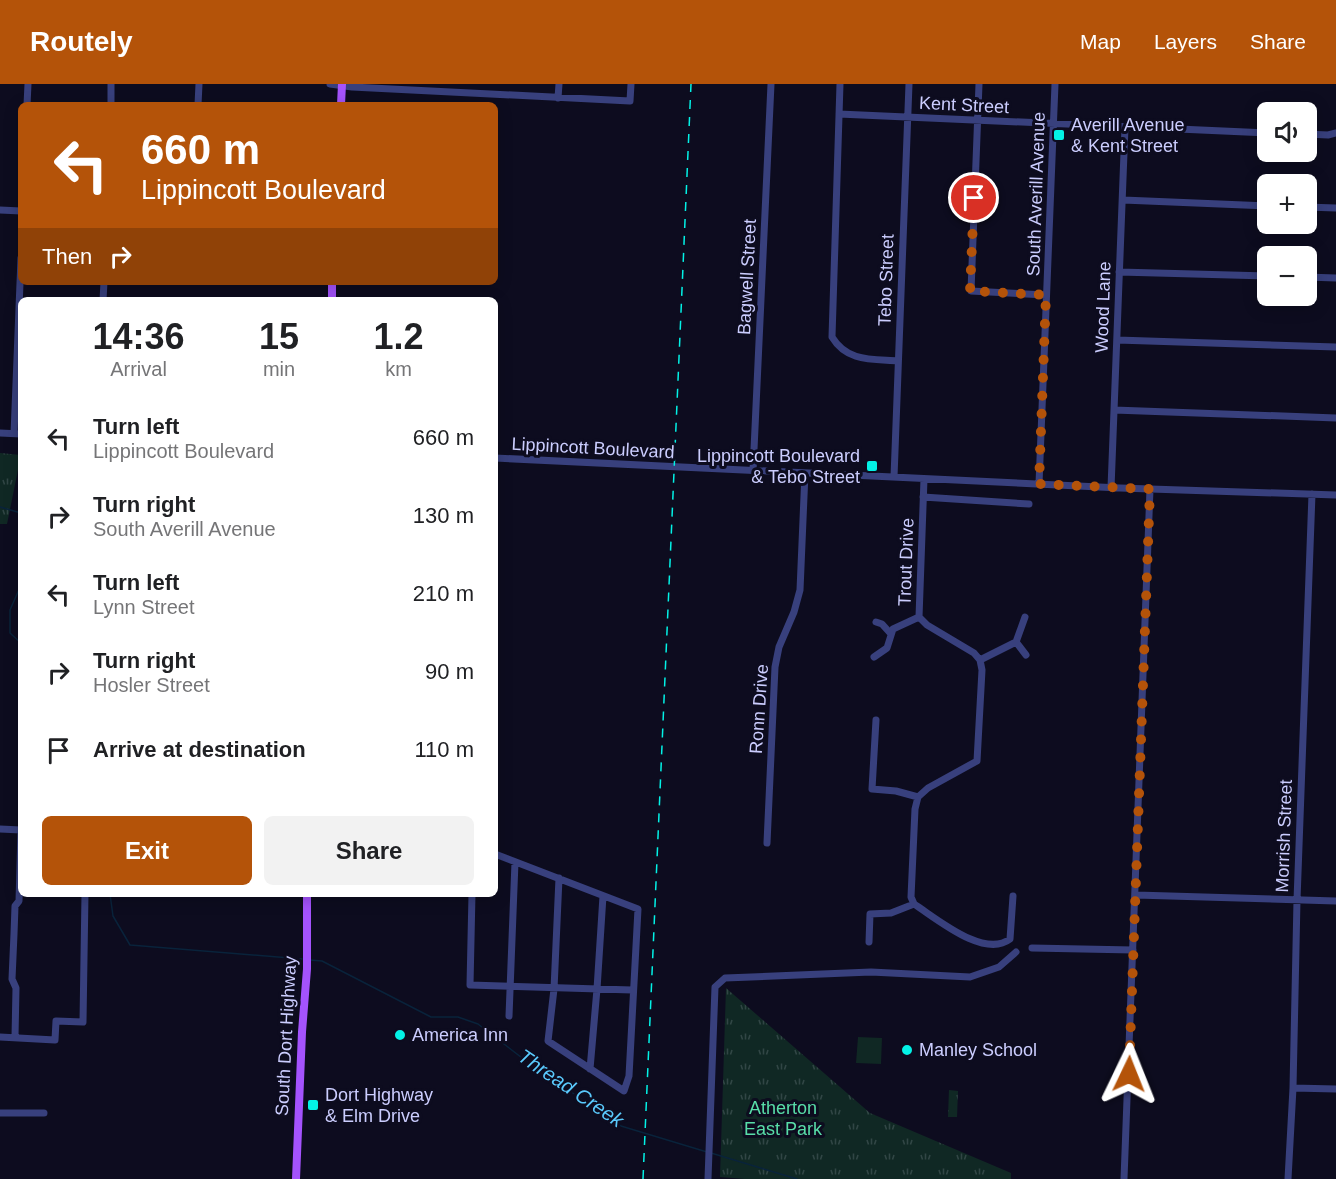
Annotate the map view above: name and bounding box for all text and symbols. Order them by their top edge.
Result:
text: Routely [30,26,133,57]
text: Map [1080,30,1121,53]
text: Layers [1154,30,1217,53]
text: Share [1250,30,1306,53]
street label: Kent Street [919,93,1009,117]
map controls [1257,102,1317,306]
button: sound [1257,102,1317,162]
street label: South Averill Avenue [1023,111,1049,277]
place label: Averill Avenue & Kent Street [1071,115,1184,156]
icon: left [42,126,120,204]
text: 660 m [141,126,260,173]
marker: Averill Avenue & Kent Street [1052,128,1066,142]
pin [948,172,999,223]
button: + [1257,174,1317,234]
text: Lippincott Boulevard [141,175,386,205]
icon: arrive [957,181,990,214]
street label: Bagwell Street [734,219,760,335]
street label: Tebo Street [874,234,898,326]
icon: right [104,240,137,273]
text: Then [42,244,92,269]
button: − [1257,246,1317,306]
street label: Wood Lane [1091,261,1115,353]
text: 14:36 [92,316,185,357]
text: 15 [259,316,299,357]
text: 1.2 [373,316,424,357]
text: Arrival [110,358,167,380]
text: min [263,358,295,380]
text: km [385,358,412,380]
text: Turn left [93,414,179,439]
icon: left [42,422,75,455]
text: 660 m [413,425,474,450]
street label: Lippincott Boulevard [511,434,675,462]
text: Lippincott Boulevard [93,440,274,462]
place label: Lippincott Boulevard & Tebo Street [697,446,860,487]
marker: Lippincott Boulevard & Tebo Street [865,459,879,473]
text: Turn right [93,492,195,517]
icon: right [42,500,75,533]
text: 130 m [413,503,474,528]
street label: Trout Drive [894,517,918,607]
text: South Averill Avenue [93,518,276,540]
text: Turn left [93,570,179,595]
icon: left [42,578,75,611]
text: 210 m [413,581,474,606]
text: Lynn Street [93,596,195,618]
text: Turn right [93,648,195,673]
icon: right [42,656,75,689]
text: 90 m [425,659,474,684]
street label: Ronn Drive [746,663,772,755]
text: Hosler Street [93,674,210,696]
icon: arrive [42,734,75,767]
text: Arrive at destination [93,737,306,762]
text: 110 m [414,737,474,762]
street label: Morrish Street [1272,779,1296,893]
button: Exit [42,816,252,885]
button: Share [264,816,474,885]
street label: South Dort Highway [272,956,300,1116]
place label: America Inn [412,1025,508,1045]
marker: America Inn [393,1028,407,1042]
place label: Manley School [919,1040,1037,1060]
position arrow [1097,1042,1161,1106]
marker: Manley School [900,1043,914,1057]
water label: Thread Creek [514,1045,629,1132]
place label: Dort Highway & Elm Drive [325,1085,433,1126]
marker: Dort Highway & Elm Drive [306,1098,320,1112]
park label: Atherton East Park [744,1098,823,1139]

